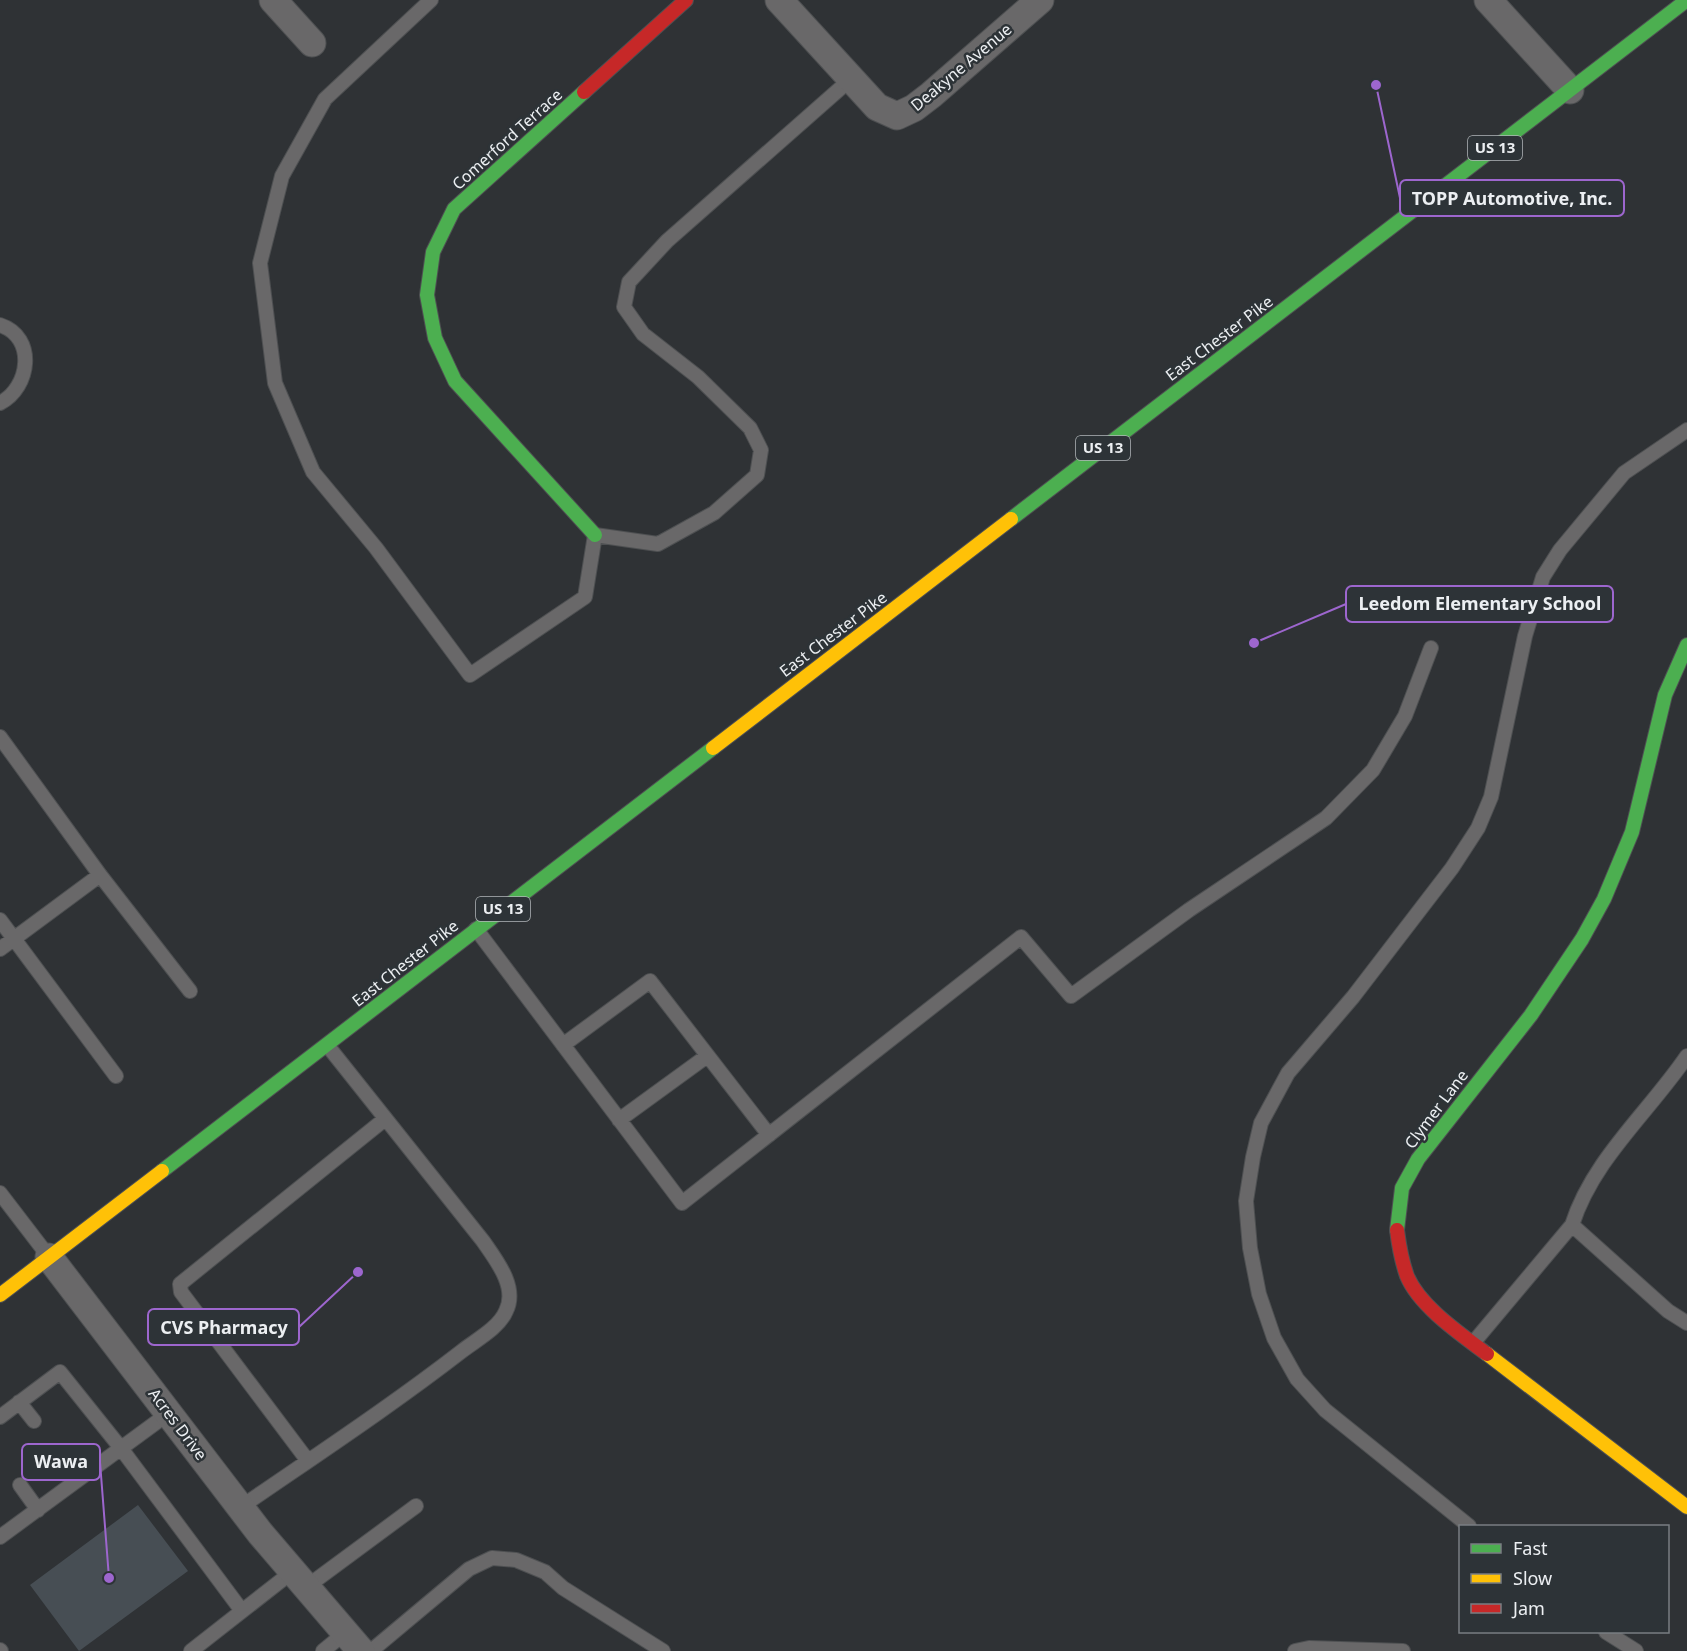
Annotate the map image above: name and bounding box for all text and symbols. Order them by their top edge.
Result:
street label: Deakyne Avenue [906,18,1016,116]
street label: Comerford Terrace [447,84,567,194]
road number: US 13 [1468,136,1522,160]
callout: TOPP Automotive, Inc. [1400,180,1624,216]
text: TOPP Automotive, Inc. [1412,186,1612,210]
street label: East Chester Pike [1161,290,1277,386]
road number: US 13 [1076,436,1130,460]
street label: East Chester Pike [775,586,891,682]
callout: Leedom Elementary School [1346,586,1613,622]
text: Leedom Elementary School [1359,591,1601,615]
road number: US 13 [476,897,530,921]
street label: East Chester Pike [347,915,463,1011]
street label: Clymer Lane [1399,1065,1473,1153]
callout: CVS Pharmacy [148,1309,299,1345]
text: CVS Pharmacy [160,1315,288,1339]
street label: Acres Drive [144,1384,212,1464]
callout: Wawa [22,1444,100,1480]
text: Wawa [34,1449,88,1473]
legend [1459,1525,1669,1633]
text: Fast [1513,1536,1548,1560]
text: Slow [1513,1566,1552,1590]
text: Jam [1511,1596,1545,1620]

